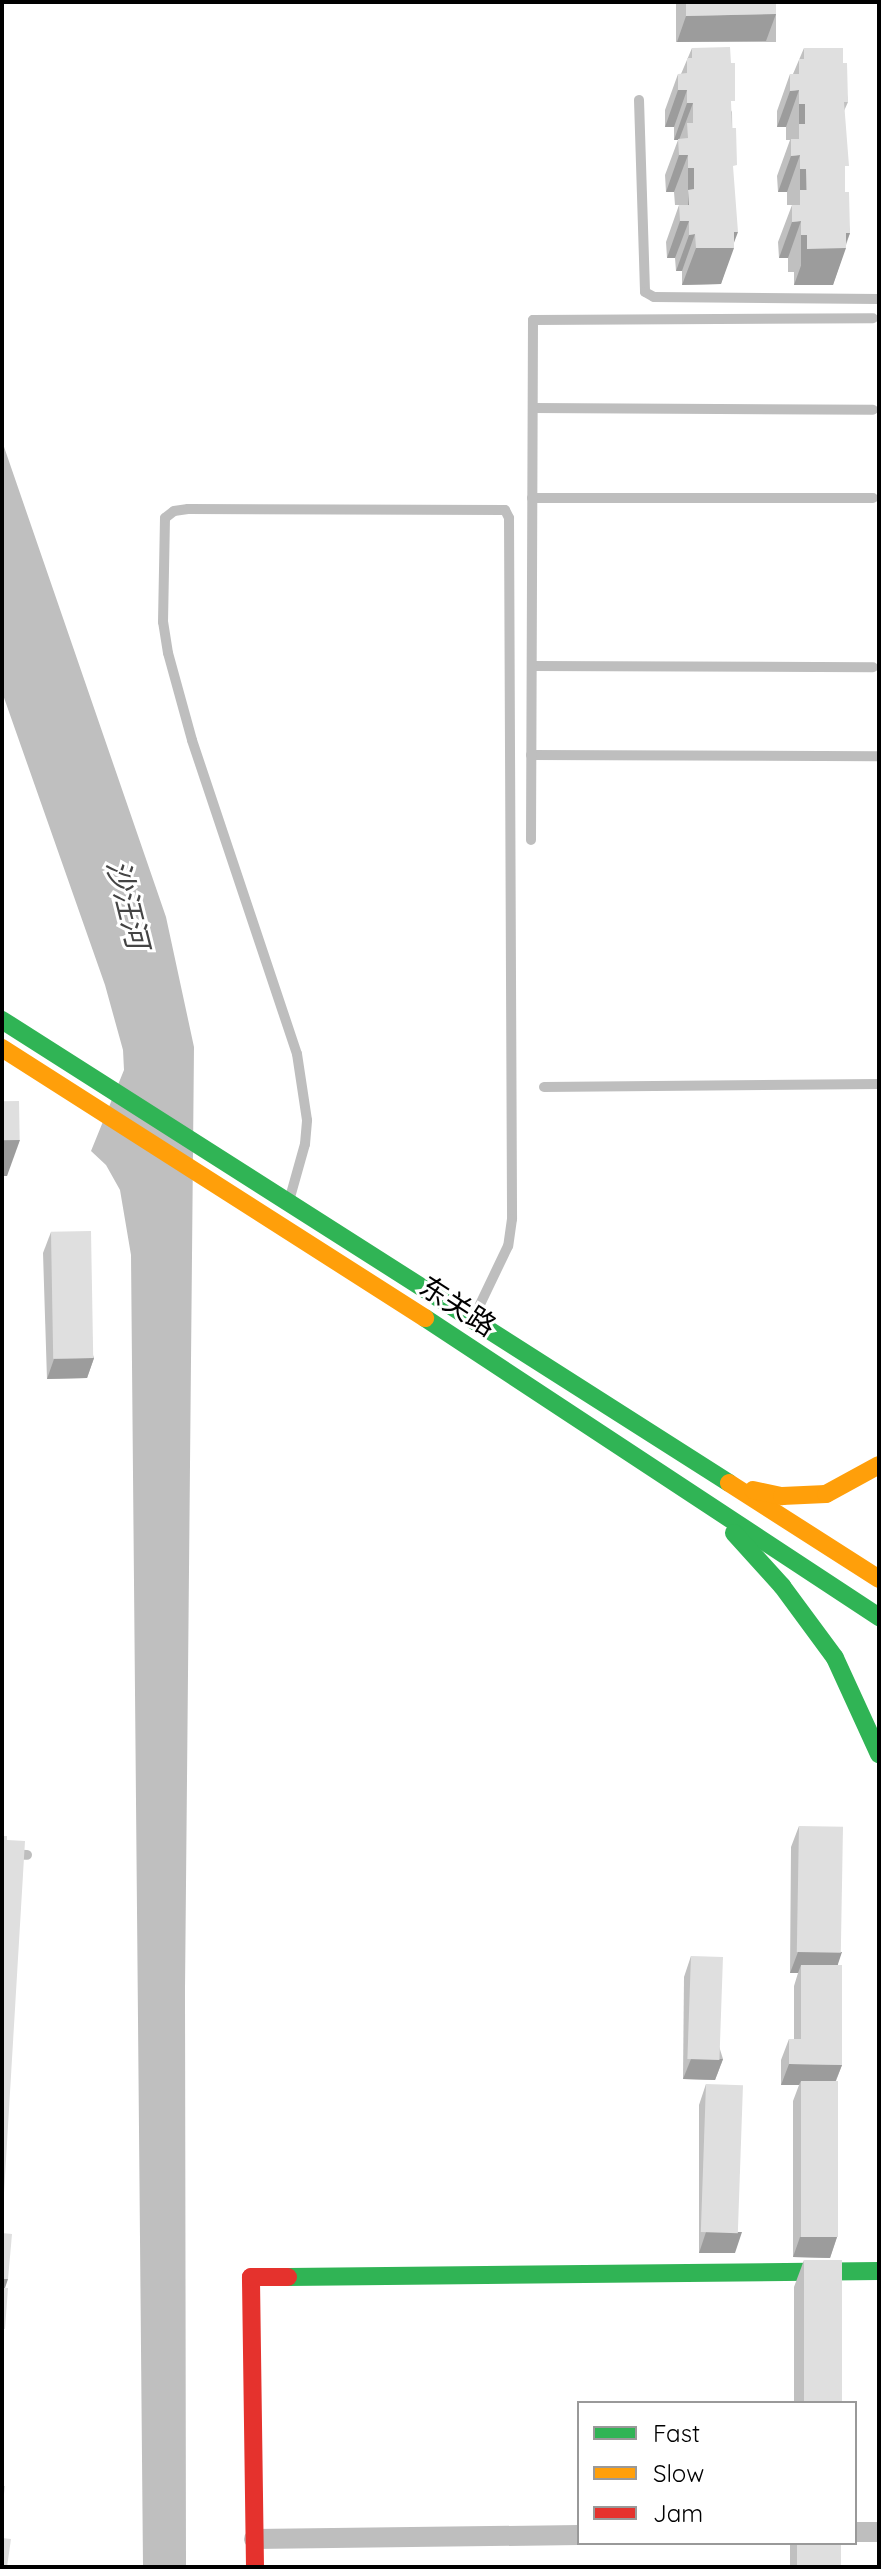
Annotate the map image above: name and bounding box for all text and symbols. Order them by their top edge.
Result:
water label: 沙汪河 [100,856,156,952]
street label: 东关路 [414,1269,502,1343]
legend [577,2401,857,2545]
text: Fast [653,2418,700,2448]
text: Slow [653,2458,704,2488]
text: Jam [653,2498,703,2528]

